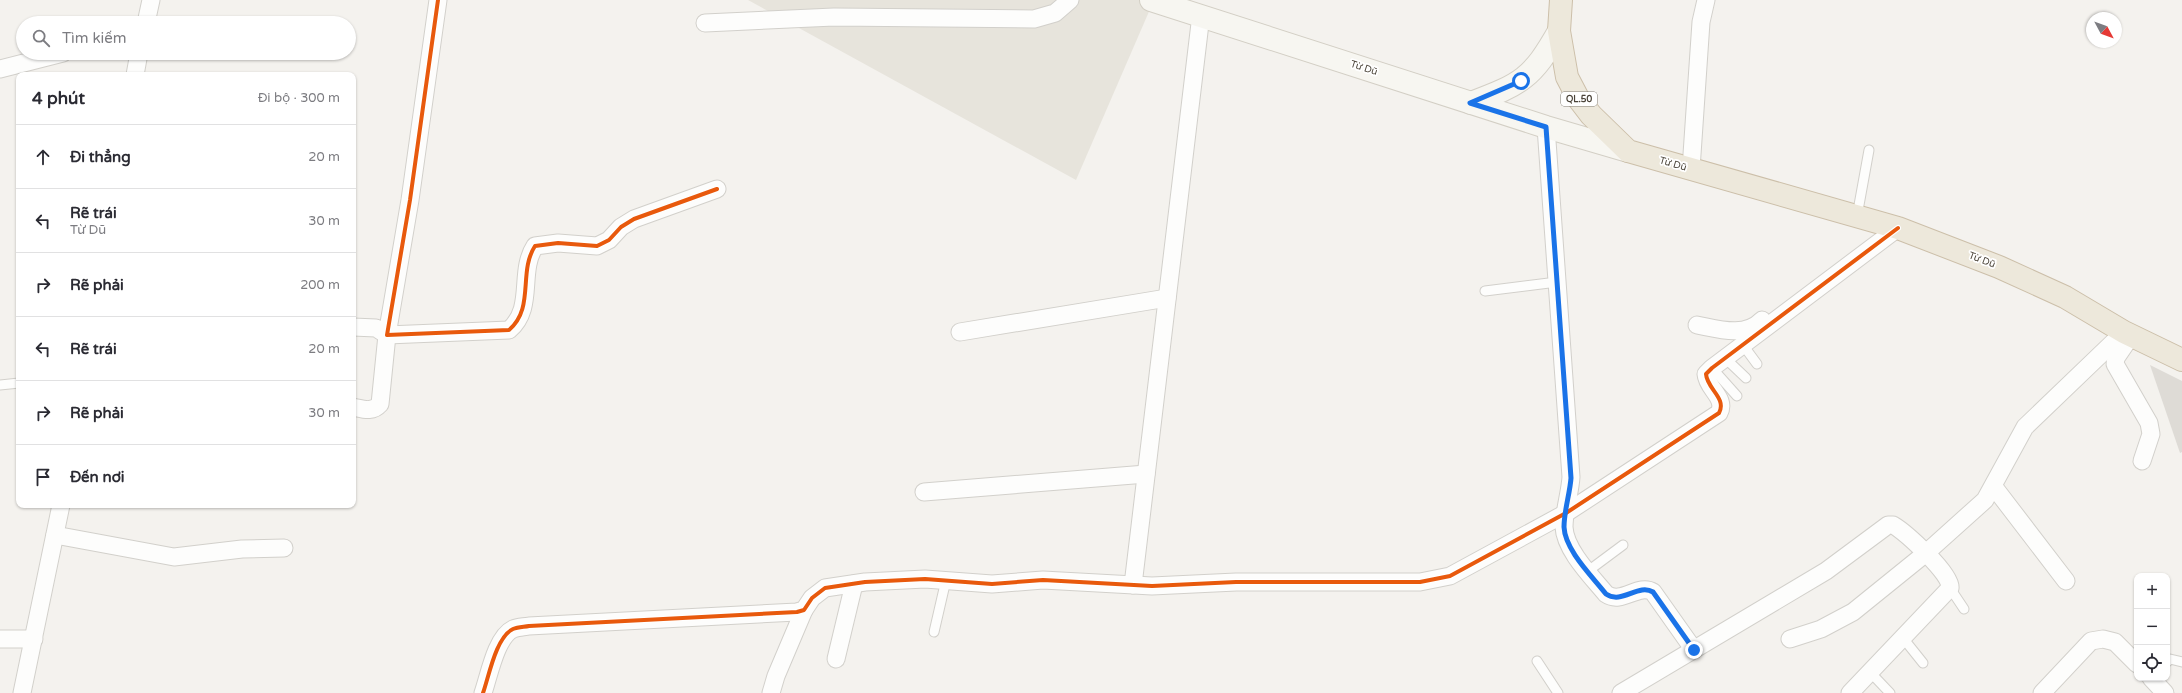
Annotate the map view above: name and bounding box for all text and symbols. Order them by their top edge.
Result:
north arrow [2086,12,2122,48]
search box [16,16,356,60]
icon: search [30,27,52,49]
text: Tìm kiếm [62,29,127,47]
street label: Từ Dũ [1349,58,1379,78]
route start [1512,72,1530,90]
text: 4 phút [32,88,85,109]
text: Đi bộ · 300 m [258,90,340,106]
road number: QL.50 [1561,92,1597,106]
icon: ahead [32,146,54,168]
text: Đi thẳng [70,148,131,166]
text: 20 m [308,149,340,165]
street label: Từ Dũ [1658,154,1688,174]
text: Rẽ trái [70,204,117,222]
icon: left [32,210,54,232]
text: 30 m [308,213,340,229]
text: Từ Dũ [70,222,106,238]
street label: Từ Dũ [1967,249,1997,271]
icon: right [32,274,54,296]
text: Rẽ phải [70,276,124,294]
text: 200 m [300,277,340,293]
icon: left [32,338,54,360]
text: Rẽ trái [70,340,117,358]
text: 20 m [308,341,340,357]
icon: right [32,402,54,424]
text: Rẽ phải [70,404,124,422]
text: 30 m [308,405,340,421]
icon: arrive [32,466,54,488]
text: Đến nơi [70,468,125,486]
map controls [2134,573,2170,681]
button: + [2134,573,2170,609]
button: − [2134,609,2170,645]
route end [1685,641,1703,659]
button: locate [2134,645,2170,681]

